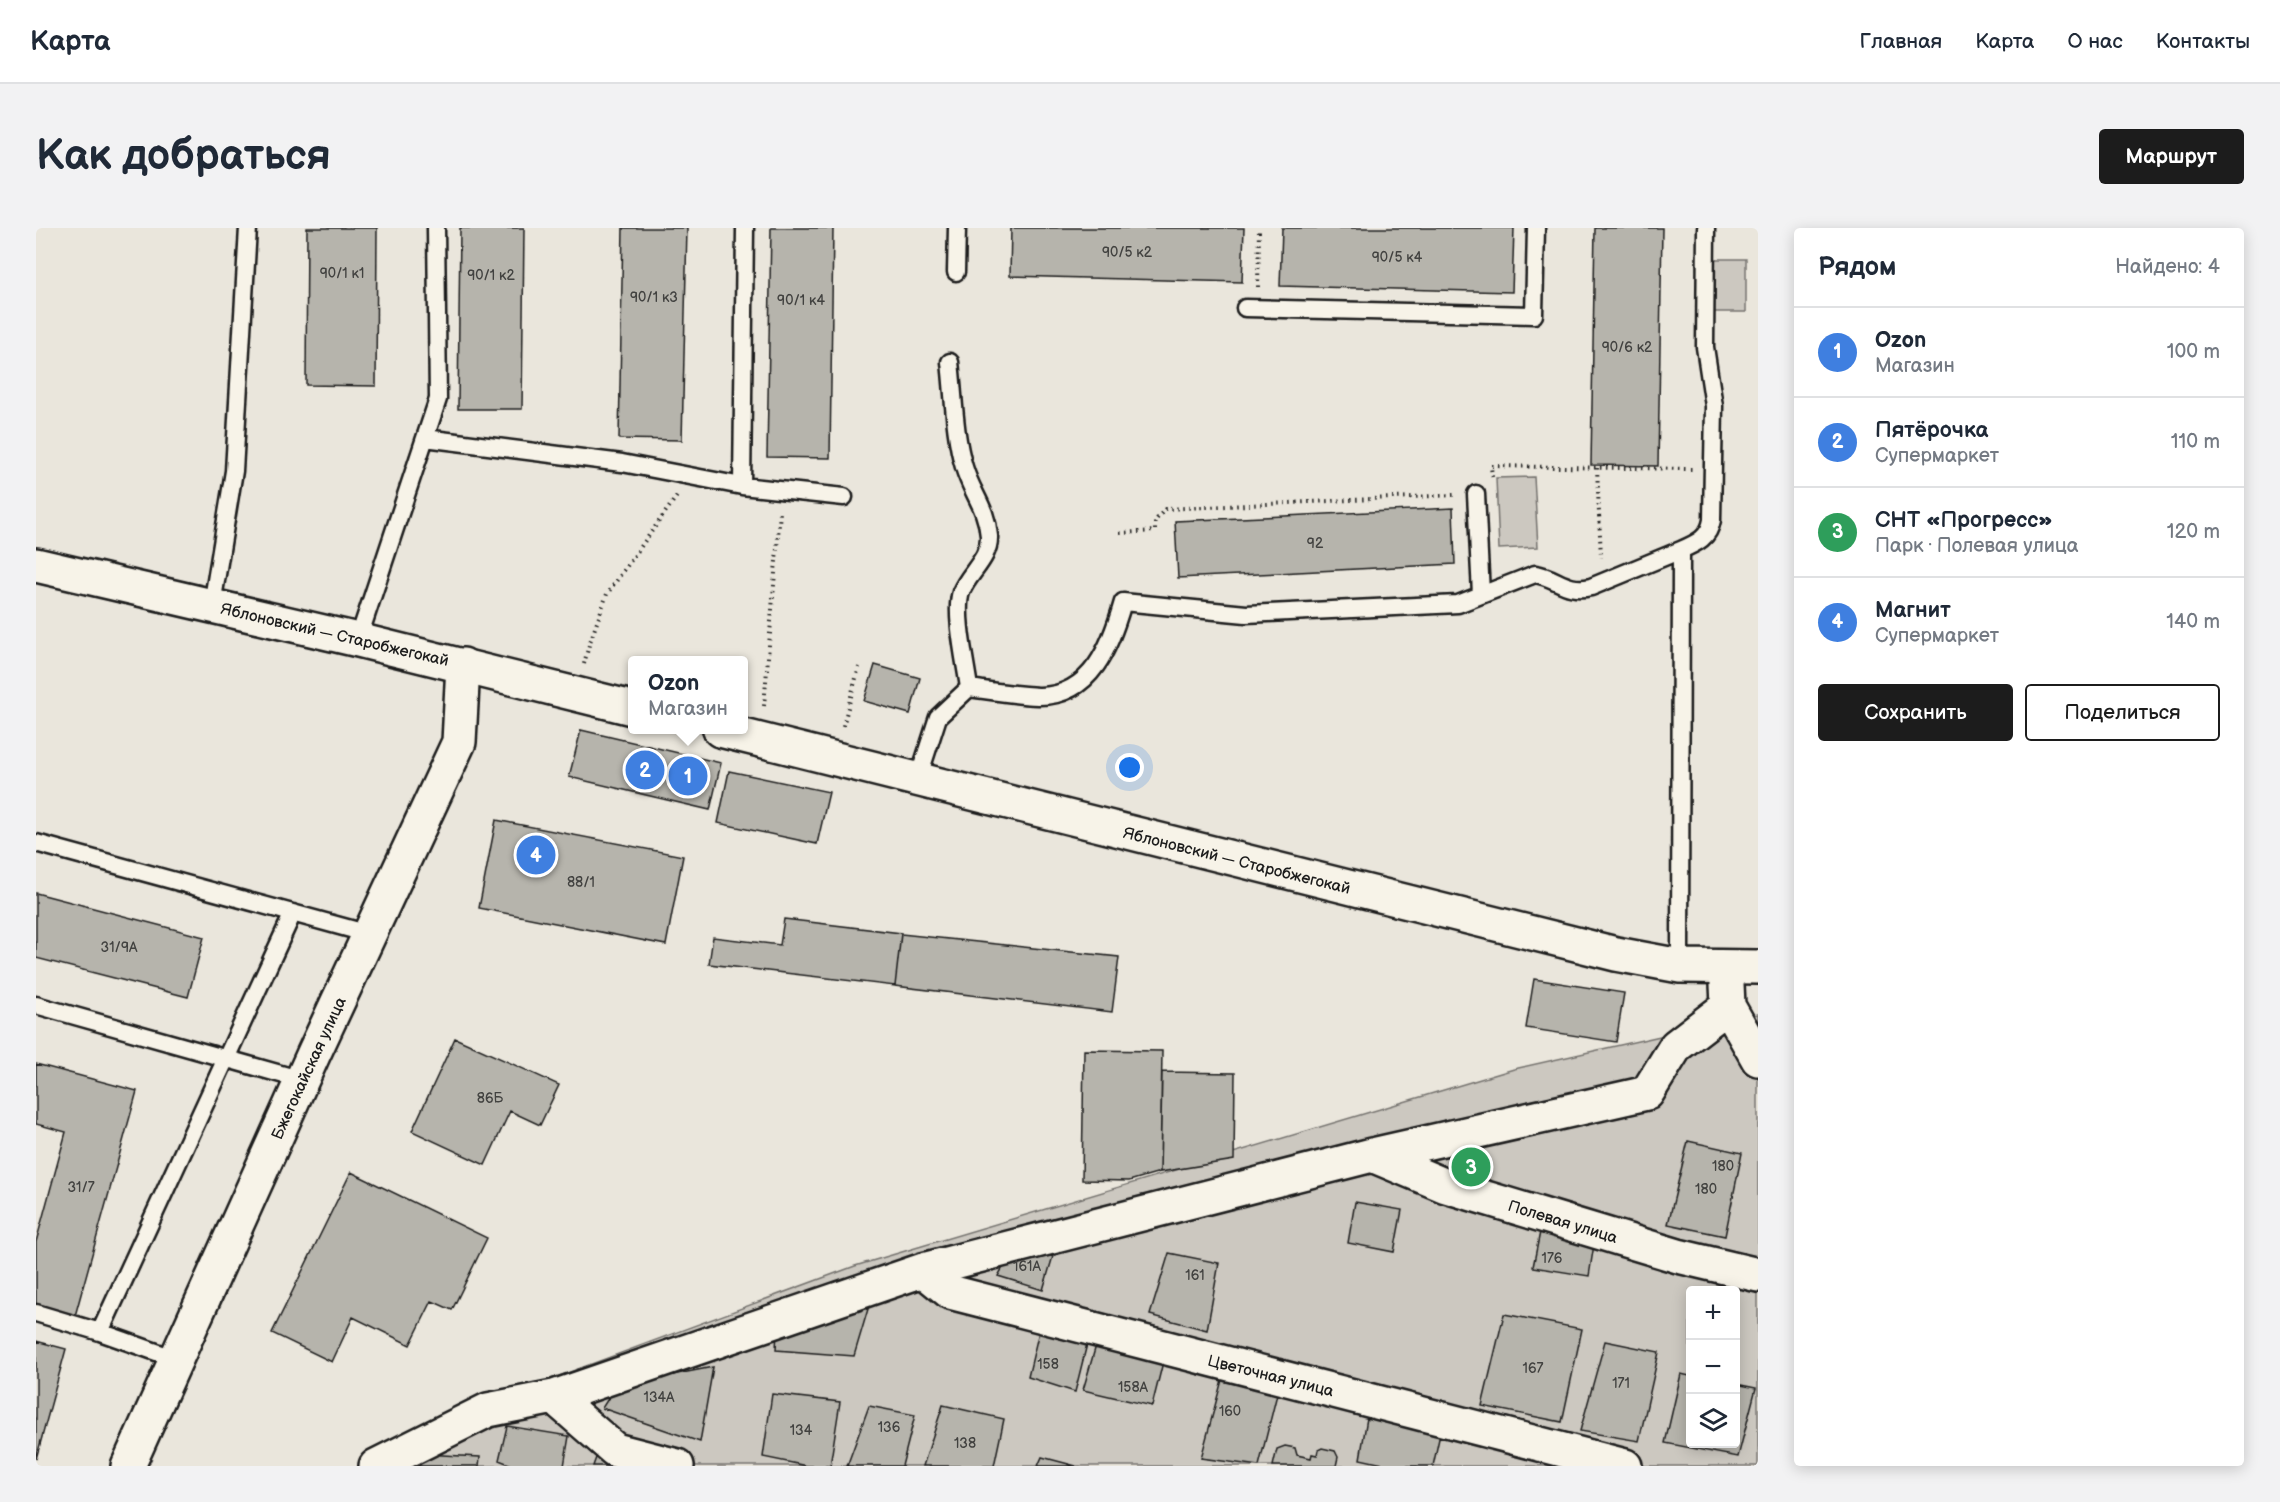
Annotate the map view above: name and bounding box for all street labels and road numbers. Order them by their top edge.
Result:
street label: Яблоновский — Старобжегокай [219,600,451,671]
street label: Яблоновский — Старобжегокай [1121,824,1352,899]
street label: Бжегокайская улица [268,994,351,1143]
street label: Полевая улица [1506,1197,1620,1248]
street label: Цветочная улица [1206,1352,1336,1401]

